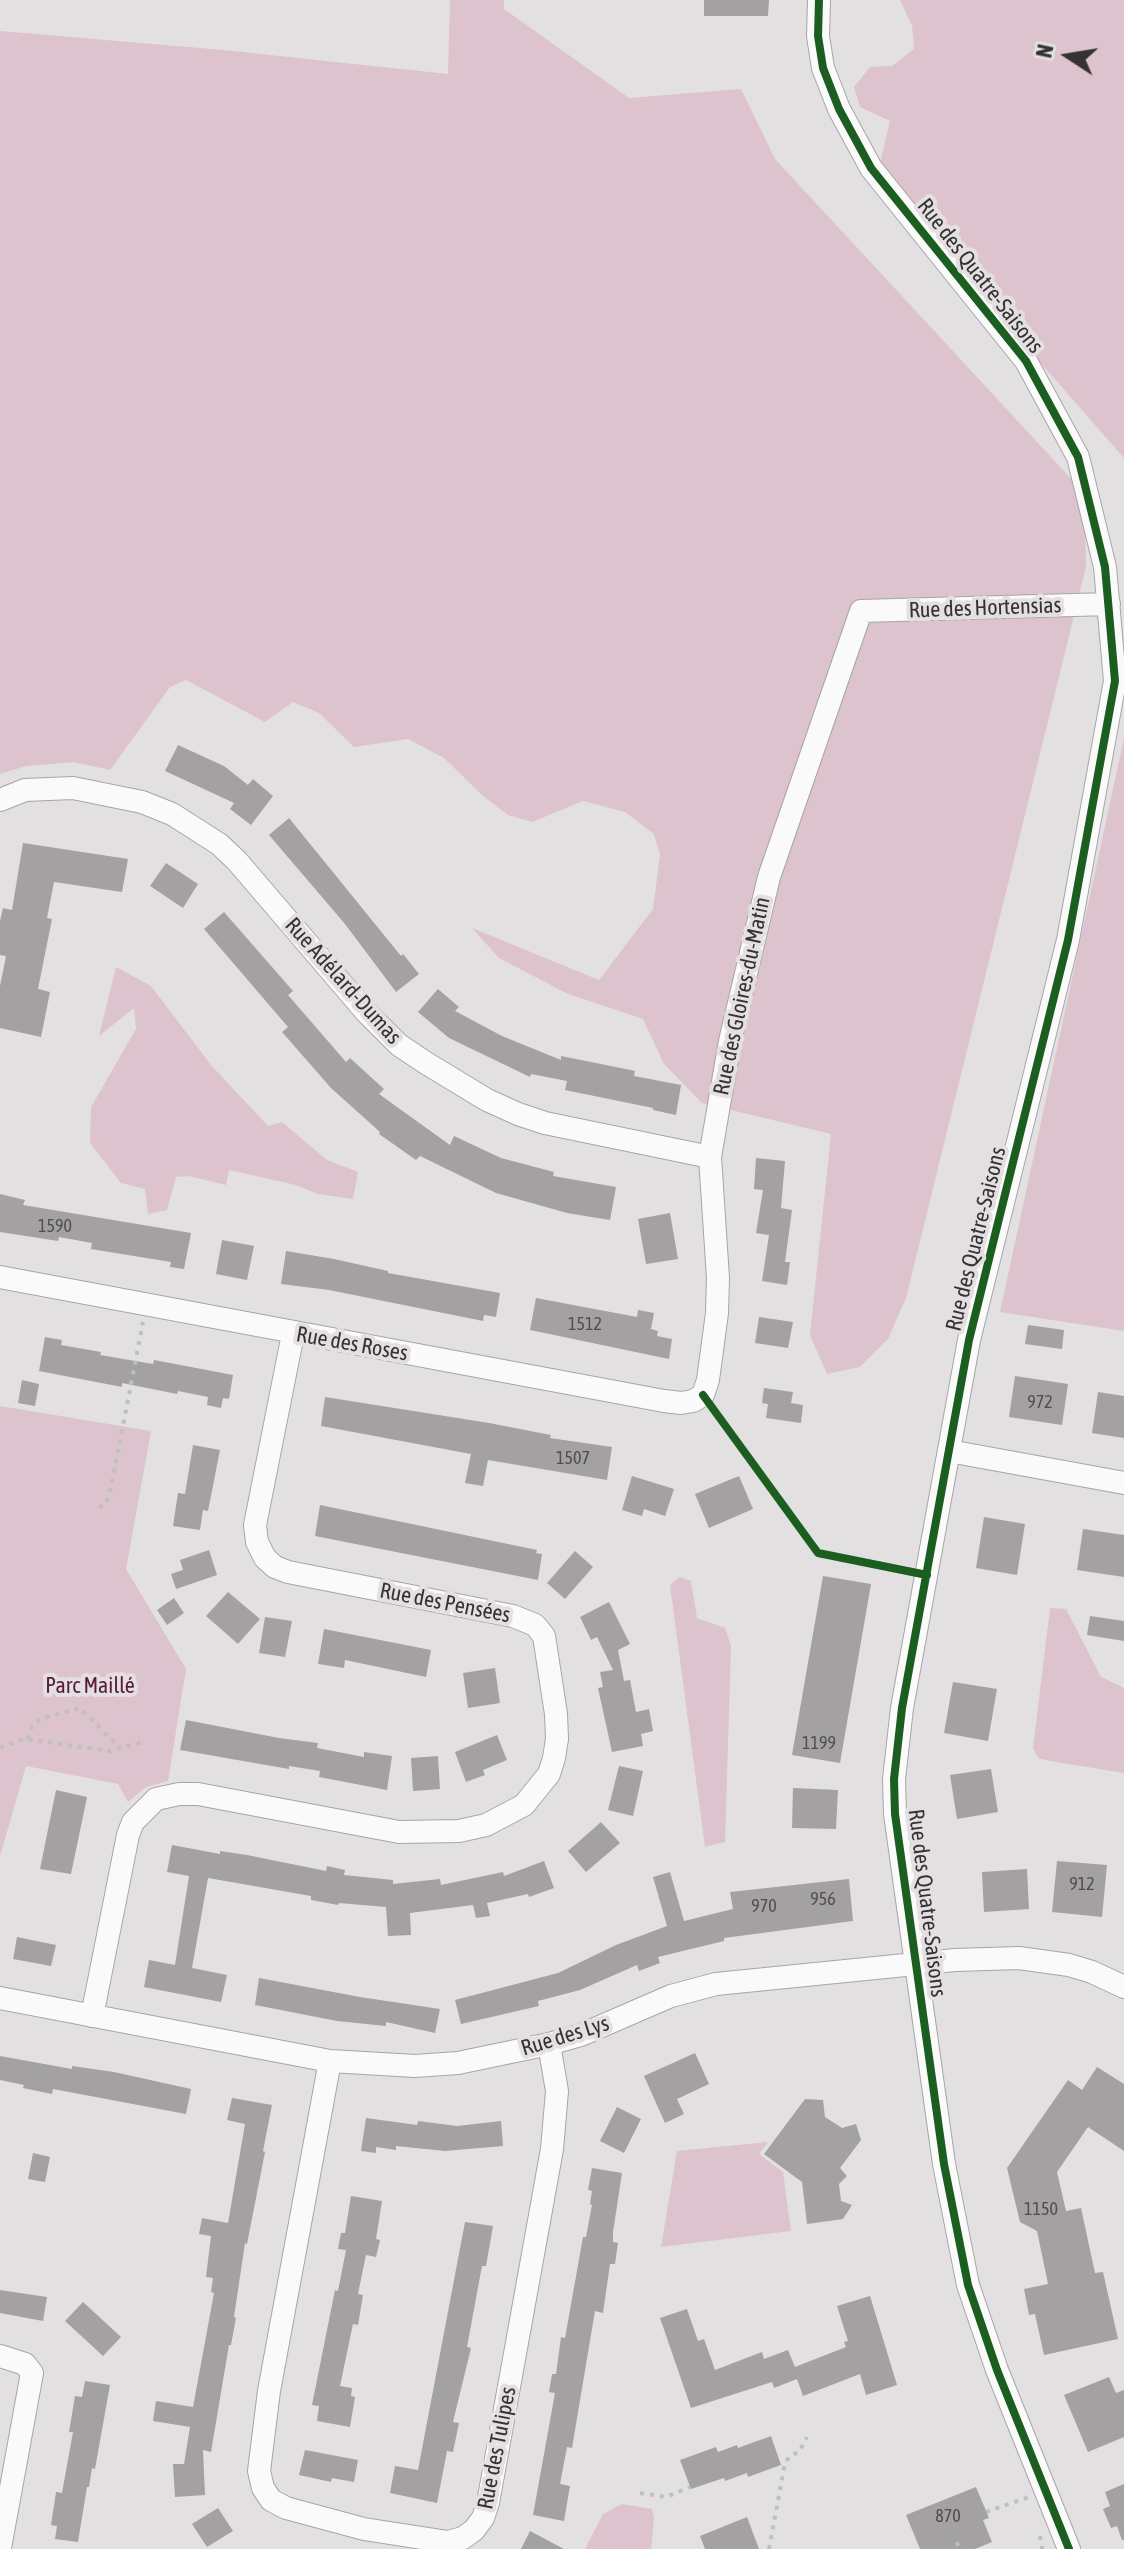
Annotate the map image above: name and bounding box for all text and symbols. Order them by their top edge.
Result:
north arrow [1028,16,1108,96]
text: N [1030,42,1059,60]
street label: Rue des Quatre-Saisons [911,193,1049,359]
street label: Rue des Hortensias [908,592,1062,624]
street label: Rue des Gloires-du-Matin [708,895,776,1097]
street label: Rue Adélard-Dumas [279,912,407,1050]
street label: Rue des Quatre-Saisons [940,1144,1012,1334]
house number: 1590 [38,1215,72,1237]
house number: 1512 [568,1313,602,1335]
street label: Rue des Roses [294,1321,410,1367]
house number: 972 [1027,1391,1053,1413]
house number: 1507 [556,1447,590,1469]
street label: Rue des Pensées [377,1577,513,1629]
park label: Parc Maillé [45,1673,135,1699]
house number: 1199 [802,1732,836,1754]
street label: Rue des Quatre-Saisons [902,1808,952,1998]
house number: 912 [1069,1873,1095,1895]
house number: 956 [810,1888,836,1910]
house number: 970 [751,1895,777,1917]
street label: Rue des Lys [518,2010,612,2062]
house number: 1150 [1024,2198,1058,2220]
street label: Rue des Tulipes [472,2385,522,2511]
house number: 870 [935,2505,961,2527]

